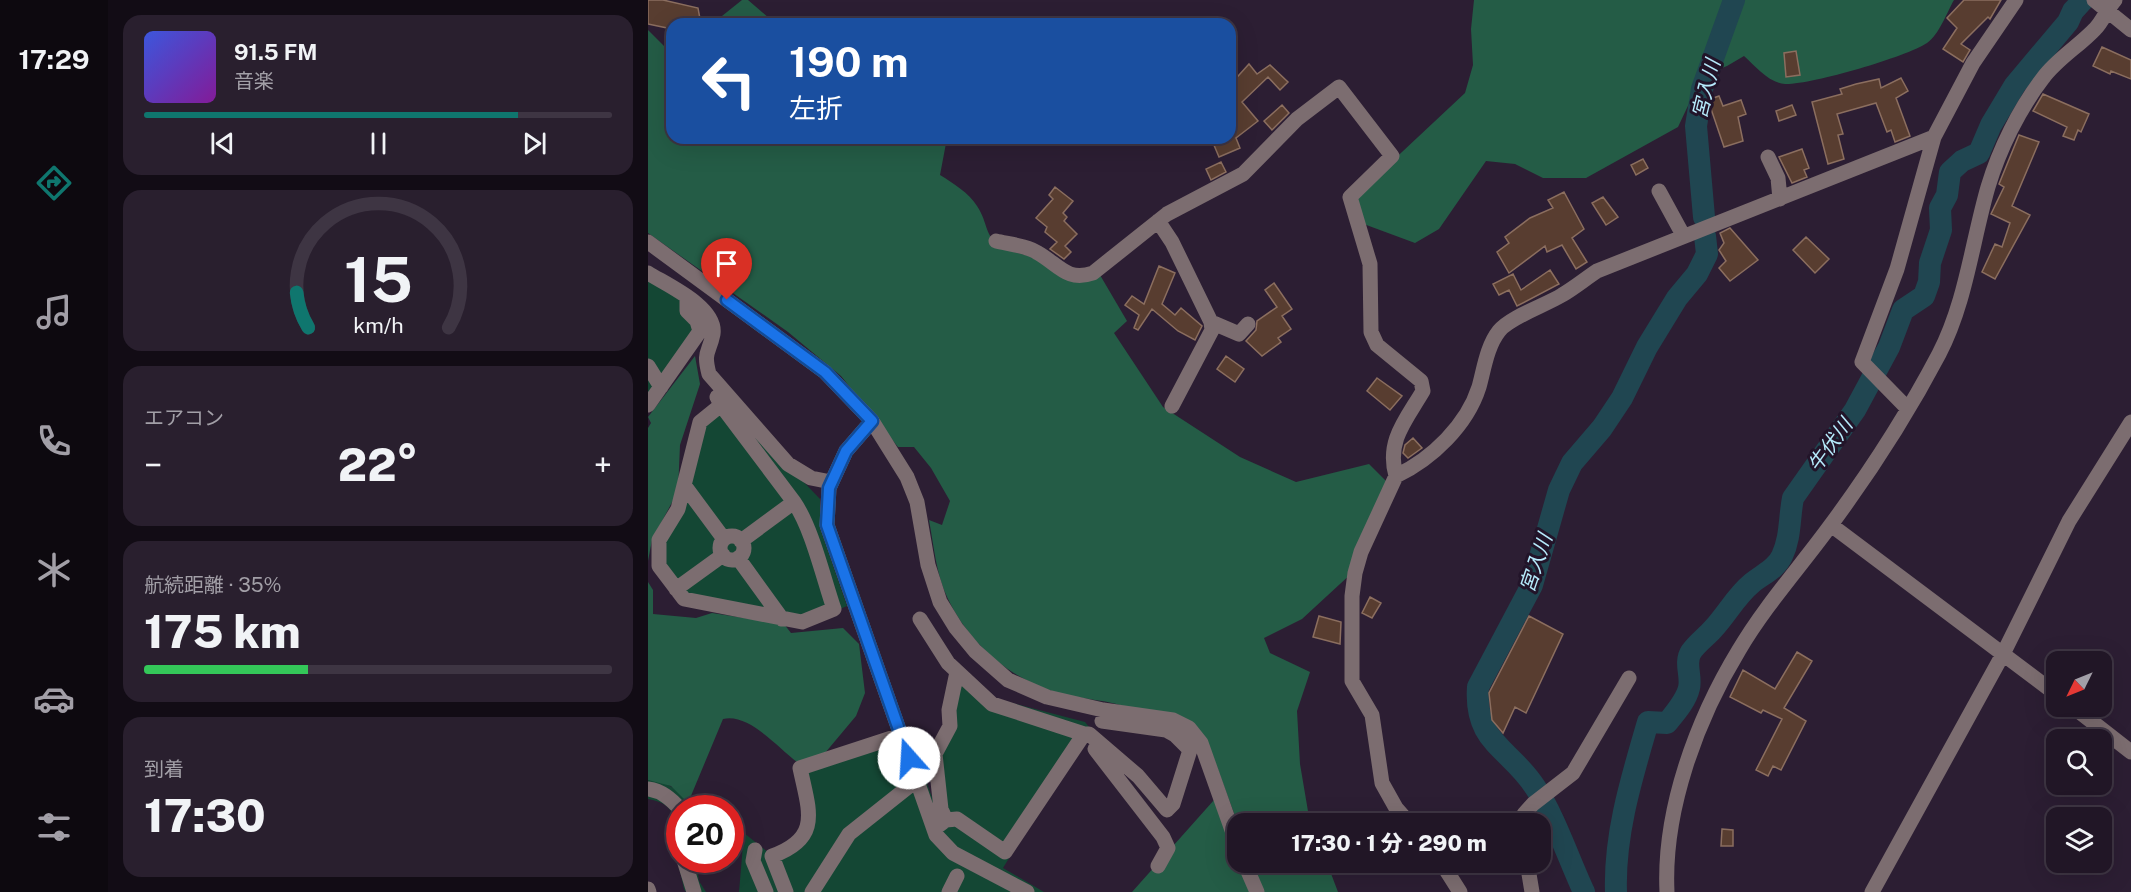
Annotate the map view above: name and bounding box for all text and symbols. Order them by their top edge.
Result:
text: 190 m [789,37,909,86]
text: 91.5 FM [234,39,317,65]
icon: left [690,42,768,120]
text: 17:29 [18,43,90,75]
water label: 宮入川 [1687,55,1725,121]
text: 音楽 [234,69,274,93]
text: 左折 [789,92,843,124]
icon: previous [206,127,239,160]
icon: pause [362,127,395,160]
icon: next [518,127,551,160]
icon: directions [33,162,75,204]
pin [701,238,752,300]
text: 15 [344,243,412,316]
icon: arrive [710,247,743,280]
icon: music [33,291,75,333]
text: km/h [353,313,403,338]
text: エアコン [144,406,224,430]
water label: 牛伏川 [1803,412,1859,476]
icon: phone [33,420,75,462]
text: 22° [338,438,418,491]
text: − [144,446,162,484]
text: + [594,446,612,484]
water label: 宮入川 [1515,529,1558,595]
icon: climate [33,549,75,591]
text: 航続距離 · 35% [144,573,282,597]
text: 175 km [144,605,301,658]
north arrow [2046,651,2112,717]
map controls [2046,651,2112,873]
icon: car [33,678,75,720]
position arrow [877,726,941,790]
button: search [2046,729,2112,795]
text: 到着 [144,757,184,781]
text: 17:30 [144,789,266,842]
speed limit sign: 20 [666,795,744,873]
icon: filters [33,806,75,848]
button: layers [2046,807,2112,873]
text: 17:30 · 1 分 · 290 m [1291,830,1487,856]

